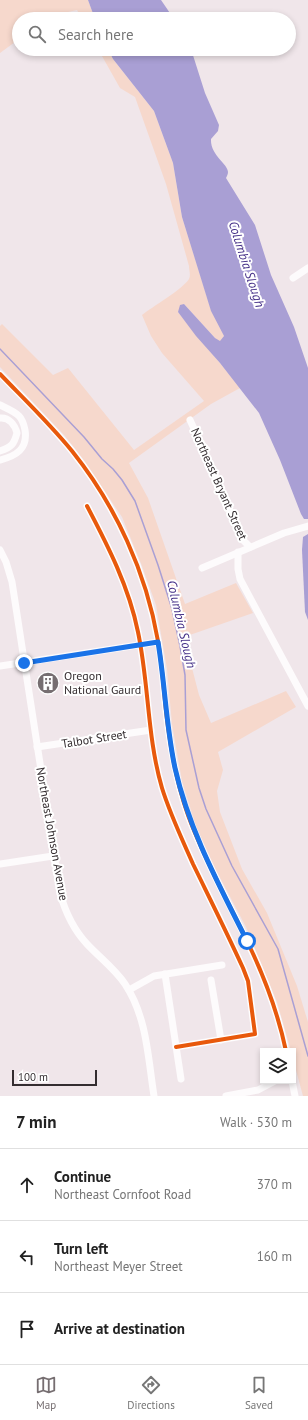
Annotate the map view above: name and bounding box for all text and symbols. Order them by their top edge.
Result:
search box [12,12,296,56]
icon: search [26,23,48,45]
text: Search here [58,25,134,44]
water label: Columbia Slough [225,219,269,310]
street label: Northeast Bryant Street [188,425,251,542]
water label: Columbia Slough [163,578,200,670]
route end [15,654,33,672]
place label: Oregon National Gaurd [64,668,141,697]
building icon: Oregon National Gaurd [35,670,61,696]
street label: Talbot Street [60,726,128,751]
street label: Northeast Johnson Avenue [33,766,72,902]
route start [238,932,256,950]
map controls [260,1048,296,1084]
button: layers [260,1048,296,1084]
scale bar [12,1068,97,1087]
text: 100 m [18,1070,48,1084]
text: 7 min [16,1111,57,1133]
text: Walk · 530 m [220,1114,292,1131]
text: Continue [54,1167,111,1186]
icon: ahead [16,1174,38,1196]
text: 370 m [257,1176,292,1193]
text: Northeast Cornfoot Road [54,1186,191,1203]
text: Turn left [54,1239,108,1258]
icon: left [16,1246,38,1268]
text: 160 m [257,1248,292,1265]
text: Northeast Meyer Street [54,1258,183,1275]
icon: arrive [16,1318,38,1340]
text: Arrive at destination [54,1319,185,1338]
tab: Map [35,1374,57,1412]
tab: Directions [127,1374,175,1412]
tab: Saved [245,1374,273,1412]

